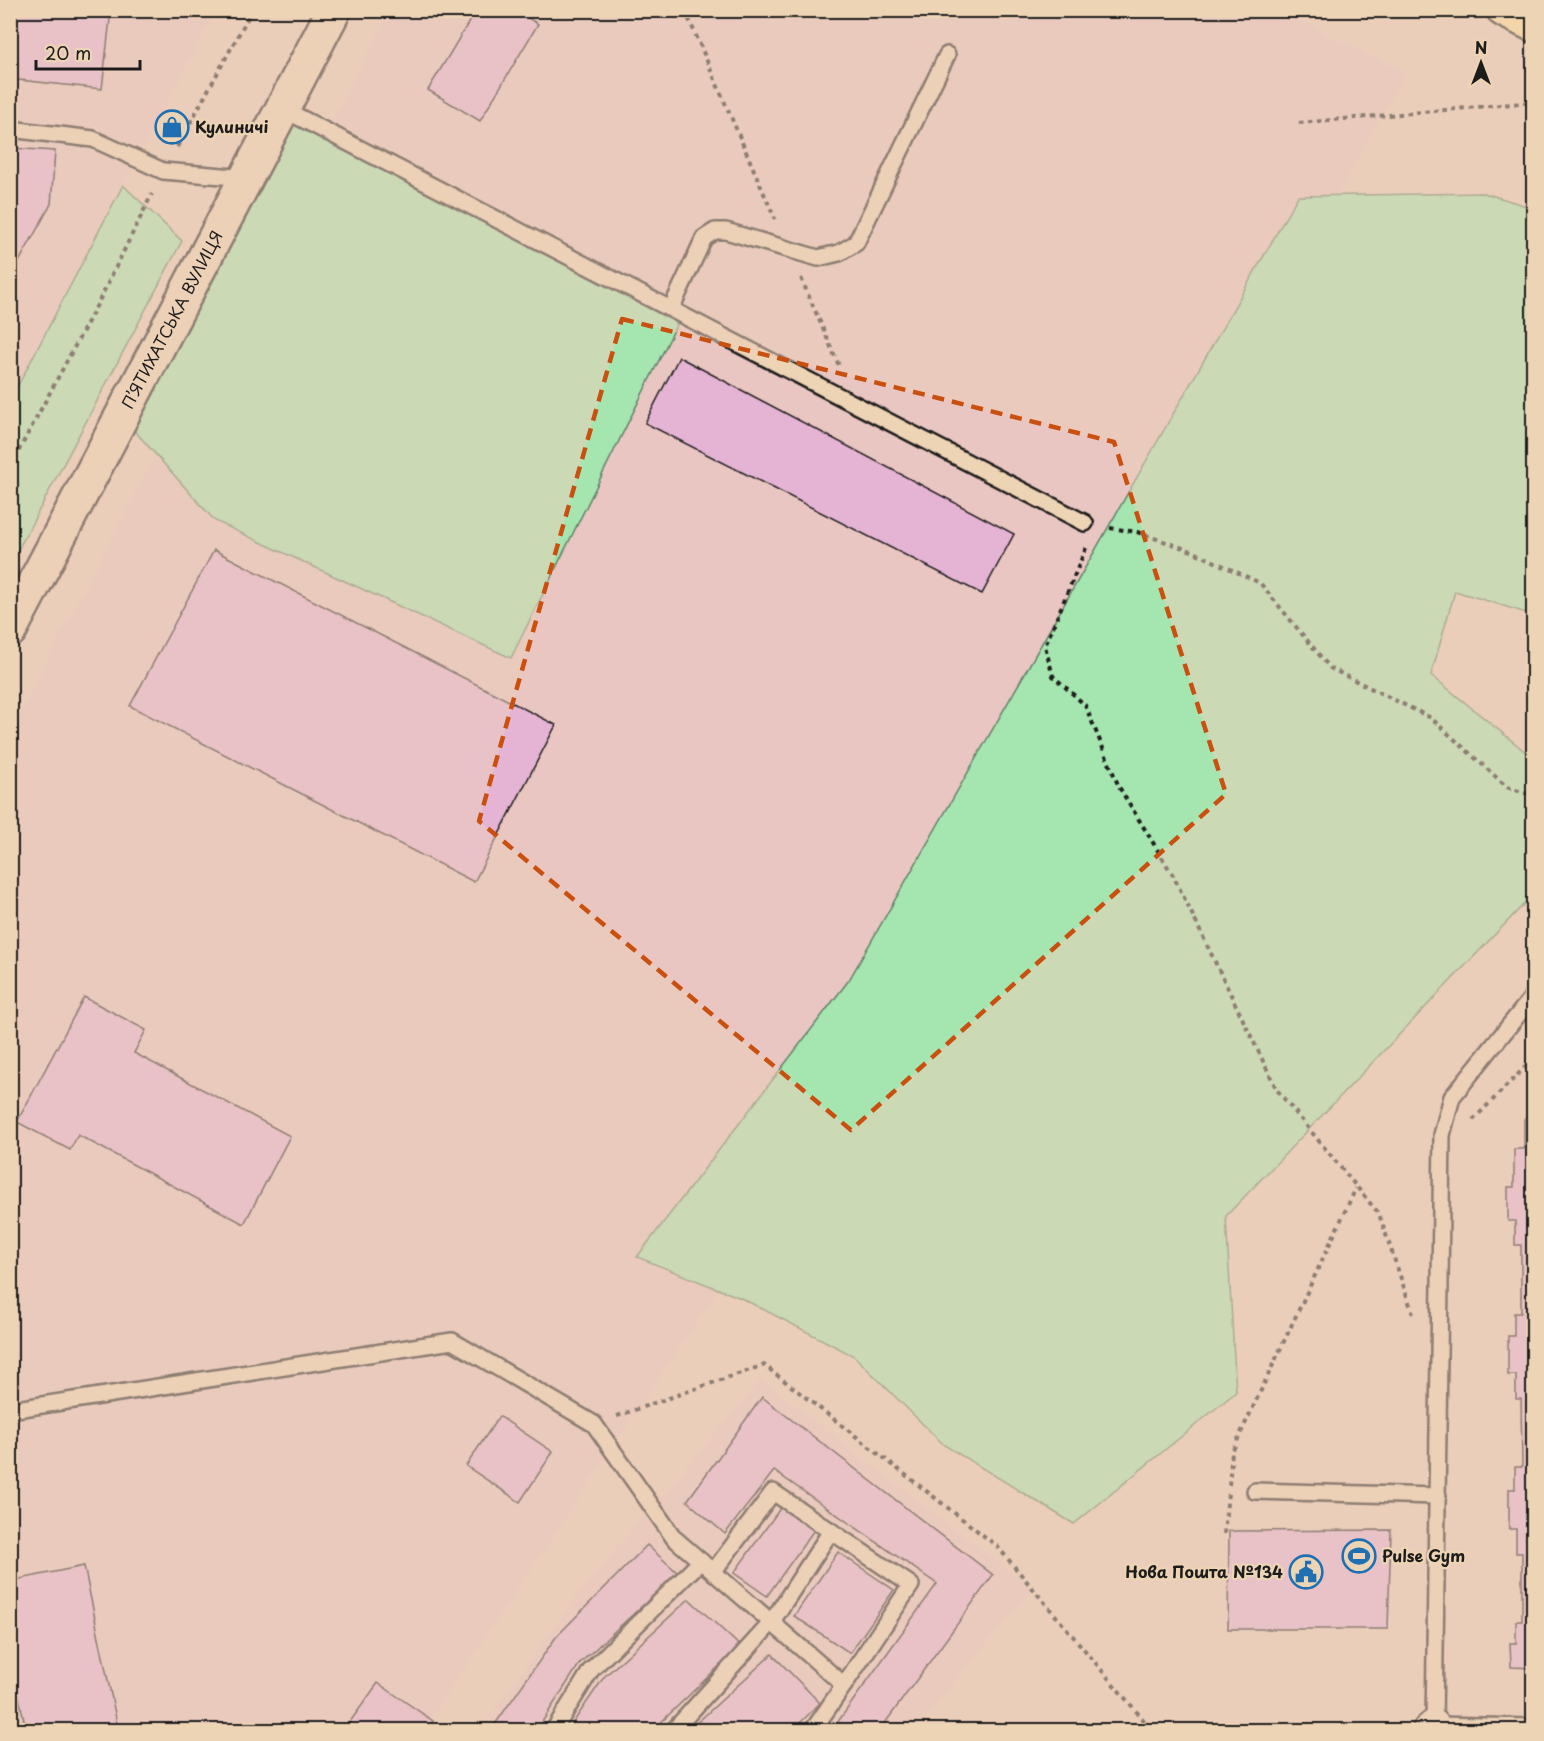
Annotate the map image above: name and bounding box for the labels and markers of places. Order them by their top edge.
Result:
shop icon: Кулиничі [154,109,190,145]
place label: Кулиничі [195,114,268,138]
sports icon: Pulse Gym [1341,1538,1377,1574]
place label: Pulse Gym [1382,1543,1465,1567]
public building icon: Нова Пошта №134 [1288,1554,1324,1590]
place label: Нова Пошта №134 [1125,1559,1283,1583]

